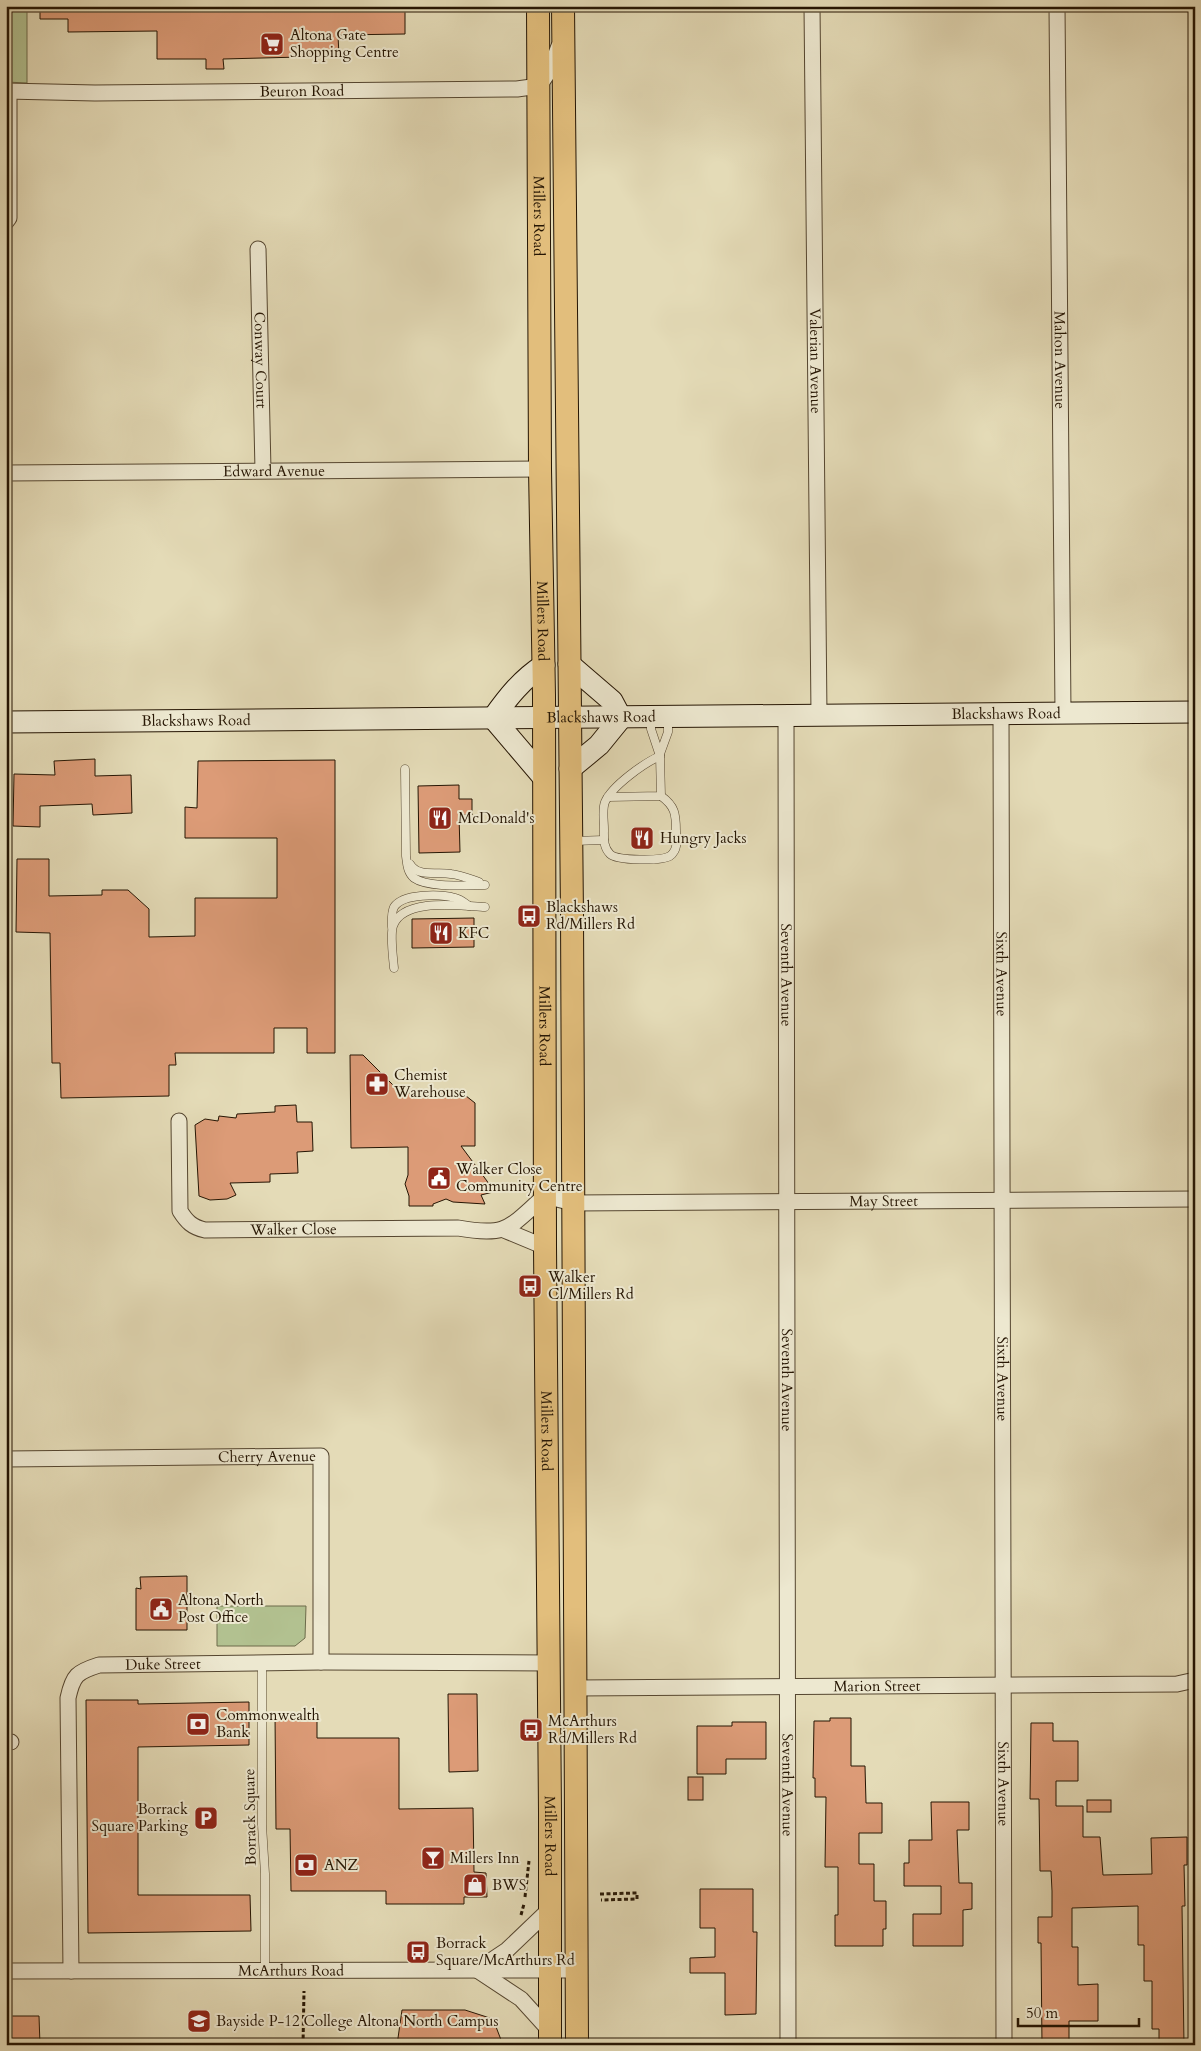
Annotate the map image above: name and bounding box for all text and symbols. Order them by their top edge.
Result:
place label: Altona Gate Shopping Centre [290,25,399,62]
supermarket icon: Altona Gate Shopping Centre [259,31,285,57]
street label: Beuron Road [260,81,344,101]
street label: Millers Road [529,176,549,256]
street label: Valerian Avenue [805,308,826,414]
street label: Conway Court [249,311,272,409]
street label: Mahon Avenue [1050,311,1070,409]
street label: Edward Avenue [223,461,325,481]
street label: Millers Road [532,581,553,661]
street label: Blackshaws Road [951,703,1061,724]
street label: Blackshaws Road [546,707,656,727]
street label: Blackshaws Road [141,710,251,731]
restaurant icon: McDonald's [427,805,453,831]
place label: McDonald's [458,808,535,828]
restaurant icon: Hungry Jacks [629,825,655,851]
place label: Hungry Jacks [660,828,747,848]
place label: Blackshaws Rd/Millers Rd [546,897,635,934]
bus stop icon: Blackshaws Rd/Millers Rd [516,903,542,929]
restaurant icon: KFC [428,920,454,946]
place label: KFC [458,923,489,943]
street label: Seventh Avenue [776,924,796,1027]
street label: Sixth Avenue [991,932,1012,1017]
street label: Millers Road [535,986,555,1066]
place label: Chemist Warehouse [393,1065,466,1102]
pharmacy icon: Chemist Warehouse [364,1071,390,1097]
place label: Walker Close Community Centre [455,1159,583,1196]
public building icon: Walker Close Community Centre [426,1165,452,1191]
street label: May Street [849,1191,918,1211]
street label: Walker Close [249,1219,337,1240]
place label: Walker Cl/Millers Rd [547,1267,634,1304]
bus stop icon: Walker Cl/Millers Rd [517,1273,543,1299]
street label: Seventh Avenue [777,1329,797,1432]
street label: Sixth Avenue [992,1337,1013,1422]
street label: Millers Road [536,1391,557,1471]
street label: Cherry Avenue [218,1446,316,1467]
place label: Altona North Post Office [178,1590,264,1627]
public building icon: Altona North Post Office [148,1596,174,1622]
street label: Duke Street [125,1654,201,1675]
street label: Marion Street [833,1676,921,1696]
place label: Commonwealth Bank [216,1705,320,1742]
bank icon: Commonwealth Bank [185,1711,211,1737]
place label: McArthurs Rd/Millers Rd [548,1711,637,1748]
bus stop icon: McArthurs Rd/Millers Rd [518,1717,544,1743]
street label: Seventh Avenue [778,1734,798,1837]
street label: Sixth Avenue [993,1742,1014,1827]
street label: Borrack Square [239,1768,261,1866]
street label: Millers Road [540,1796,560,1876]
place label: Borrack Square Parking [91,1799,189,1836]
parking icon: Borrack Square Parking [193,1805,219,1831]
bar icon: Millers Inn [420,1845,446,1871]
place label: Millers Inn [450,1848,520,1868]
bank icon: ANZ [293,1852,319,1878]
place label: ANZ [324,1855,358,1875]
shop icon: BWS [462,1872,488,1898]
place label: BWS [492,1875,526,1895]
place label: Borrack Square/McArthurs Rd [436,1933,575,1970]
bus stop icon: Borrack Square/McArthurs Rd [405,1939,431,1965]
street label: McArthurs Road [238,1960,344,1981]
scale bar [1018,1996,1140,2028]
text: 50 m [1026,2003,1058,2023]
school or university icon: Bayside P-12 College Altona North Campus [186,2008,212,2034]
place label: Bayside P-12 College Altona North Campus [216,2011,499,2031]

